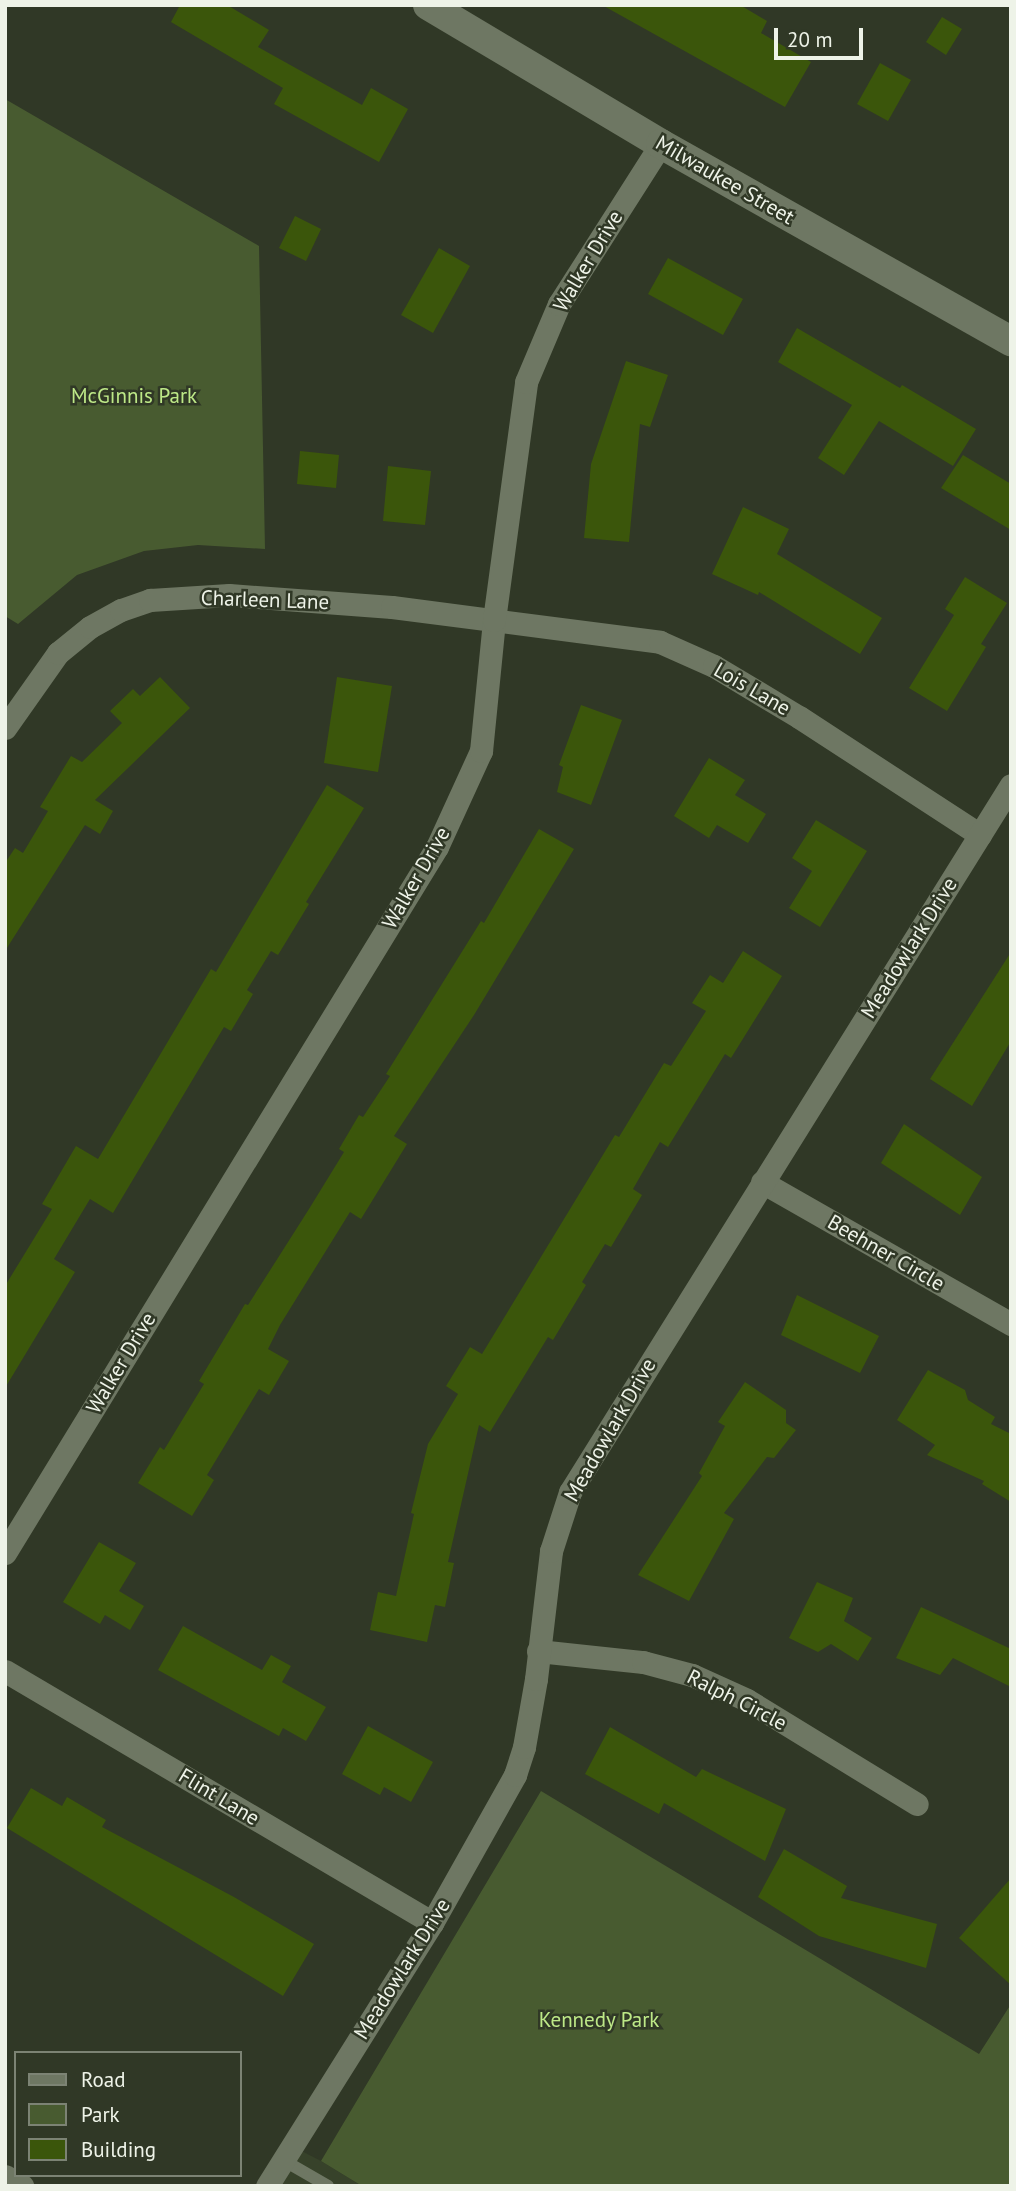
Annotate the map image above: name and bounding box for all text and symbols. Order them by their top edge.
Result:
scale bar [778,14,867,58]
text: 20 m [787,26,833,53]
street label: Milwaukee Street [651,130,799,230]
street label: Walker Drive [548,206,628,316]
park label: McGinnis Park [71,383,197,409]
street label: Charleen Lane [200,585,330,615]
street label: Lois Lane [709,657,795,721]
street label: Walker Drive [377,823,455,933]
street label: Meadowlark Drive [855,873,963,1023]
street label: Beehner Circle [823,1209,949,1297]
street label: Walker Drive [81,1308,161,1418]
street label: Meadowlark Drive [559,1354,661,1506]
street label: Ralph Circle [683,1664,791,1736]
street label: Flint Lane [174,1763,264,1831]
street label: Meadowlark Drive [348,1894,456,2044]
park label: Kennedy Park [538,2007,660,2033]
legend [14,2051,242,2177]
text: Road [81,2066,125,2093]
text: Park [81,2101,120,2128]
text: Building [81,2136,156,2163]

